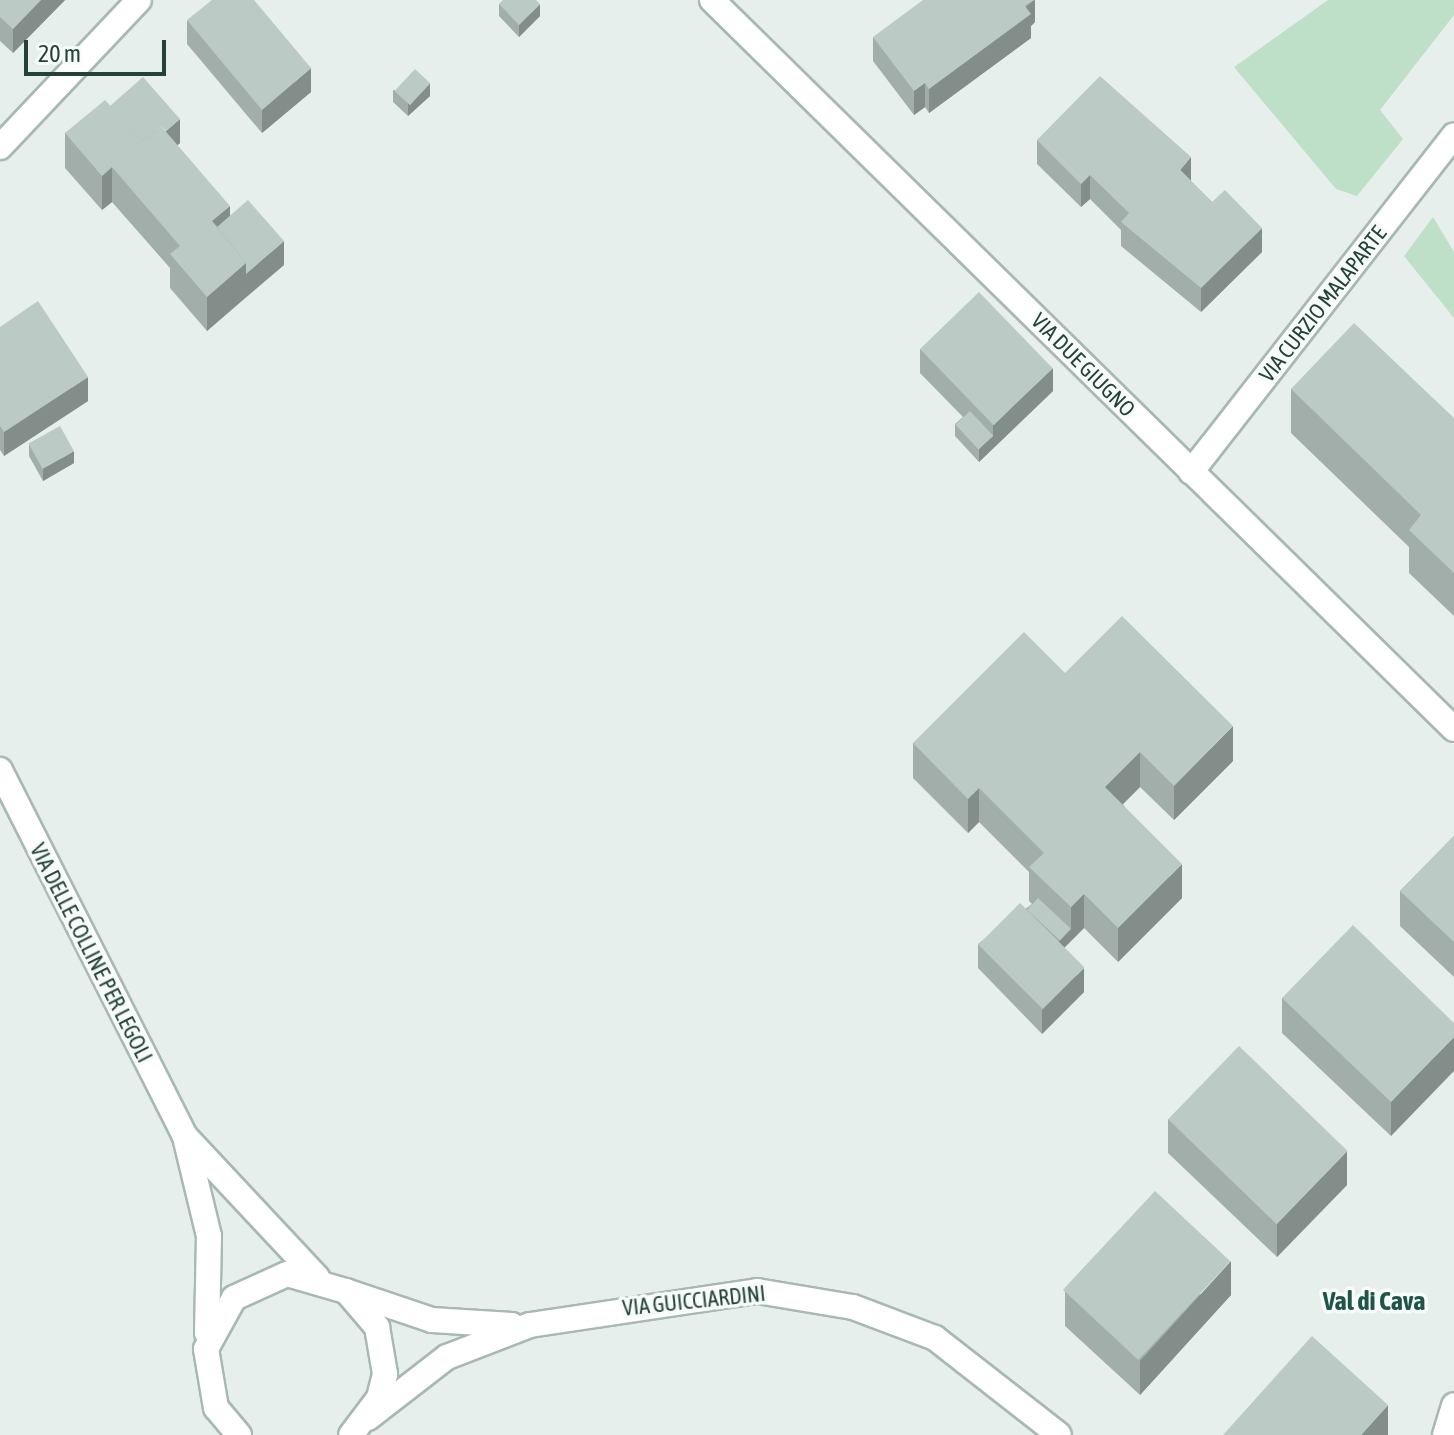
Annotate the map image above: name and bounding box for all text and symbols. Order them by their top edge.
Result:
scale bar [28,24,170,74]
text: 20 m [38,40,81,67]
street label: VIA CURZIO MALAPARTE [1254,221,1392,387]
street label: VIA DUE GIUGNO [1026,308,1140,422]
street label: VIA DELLE COLLINE PER LEGOLI [24,839,158,1067]
street label: VIA GUICCIARDINI [621,1280,767,1322]
district label: Val di Cava [1323,1286,1425,1318]

